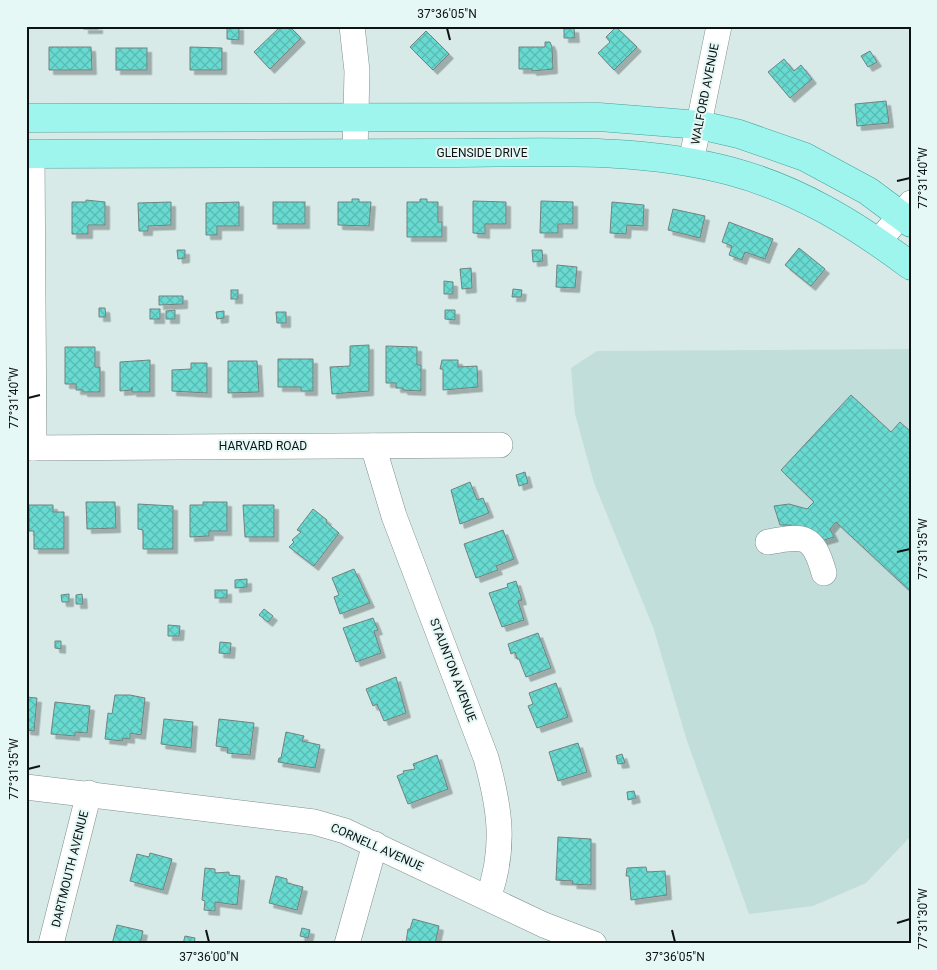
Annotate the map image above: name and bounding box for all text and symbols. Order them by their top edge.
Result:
text: 37°36'05"N [417,7,477,21]
street label: WALFORD AVENUE [688,42,722,146]
street label: GLENSIDE DRIVE [436,146,528,160]
text: 77°31'40"W [916,147,930,209]
text: 77°31'40"W [7,367,21,429]
street label: HARVARD ROAD [219,439,307,453]
text: 77°31'35"W [916,518,930,580]
street label: STAUNTON AVENUE [427,616,479,724]
text: 77°31'35"W [7,738,21,800]
street label: DARTMOUTH AVENUE [49,809,91,929]
street label: CORNELL AVENUE [329,820,426,874]
text: 77°31'30"W [916,888,930,950]
text: 37°36'00"N [179,950,239,964]
text: 37°36'05"N [645,950,705,964]

